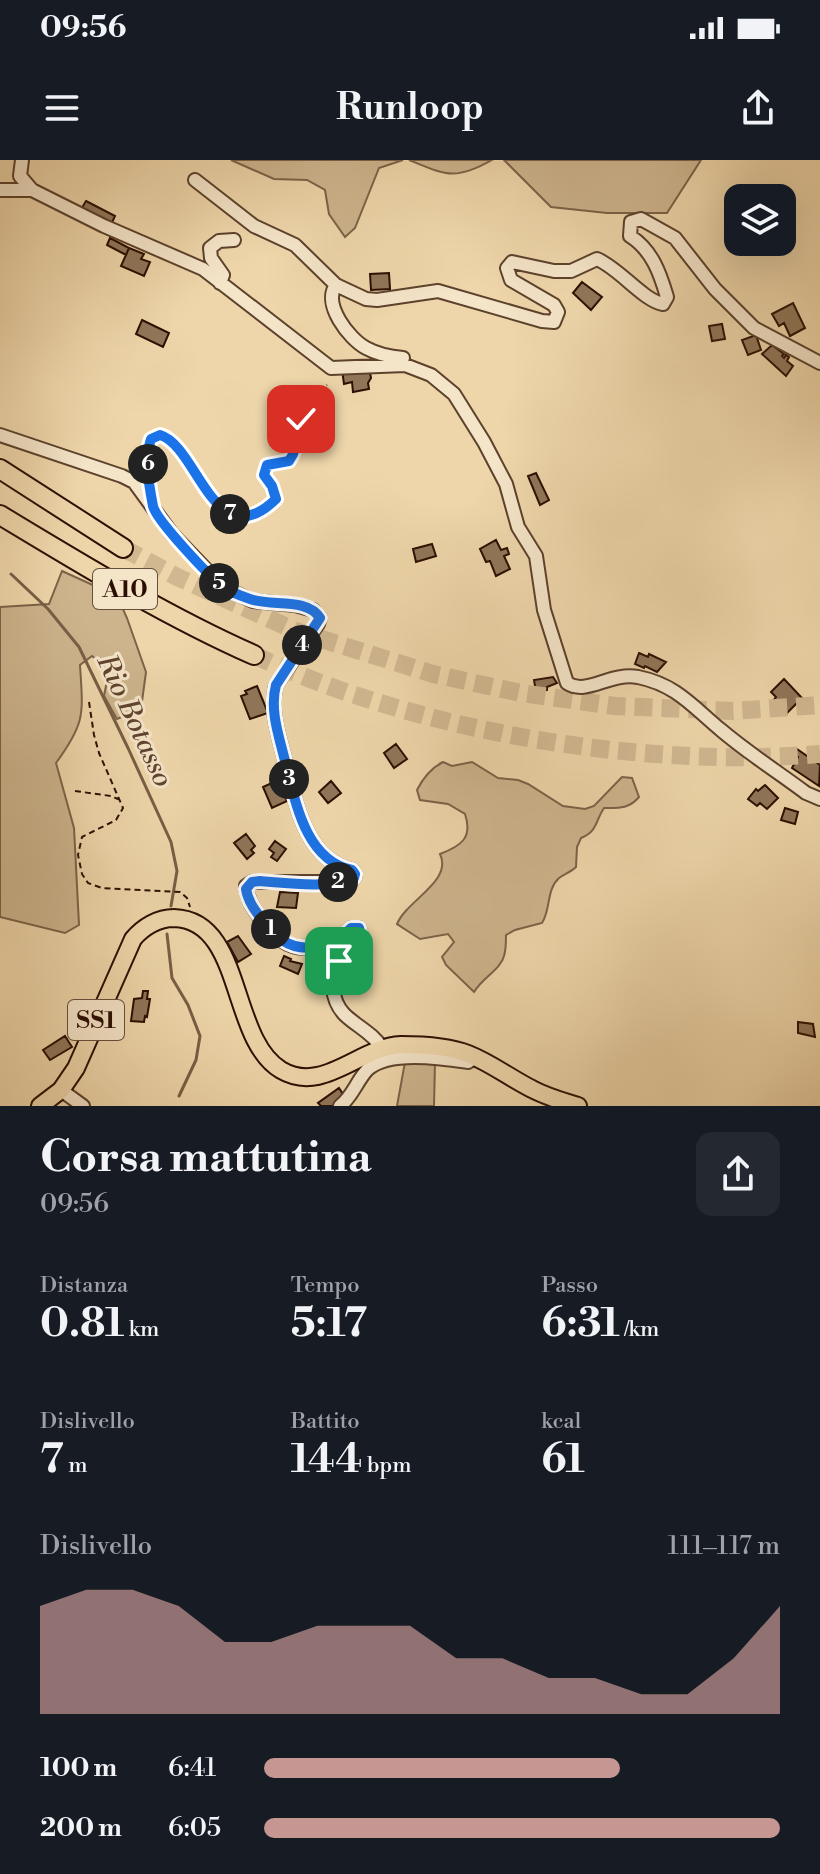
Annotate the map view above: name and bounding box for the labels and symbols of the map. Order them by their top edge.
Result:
pin [267,385,335,453]
pin: 6 [128,444,168,484]
pin: 7 [210,494,250,534]
pin: 5 [199,563,239,603]
road number: A10 [93,569,157,609]
pin: 4 [282,625,322,665]
water label: Rio Botasso [88,648,181,793]
pin: 3 [269,759,309,799]
pin: 2 [318,862,358,902]
pin: 1 [251,909,291,949]
pin [305,927,373,995]
road number: SS1 [68,1000,124,1040]

